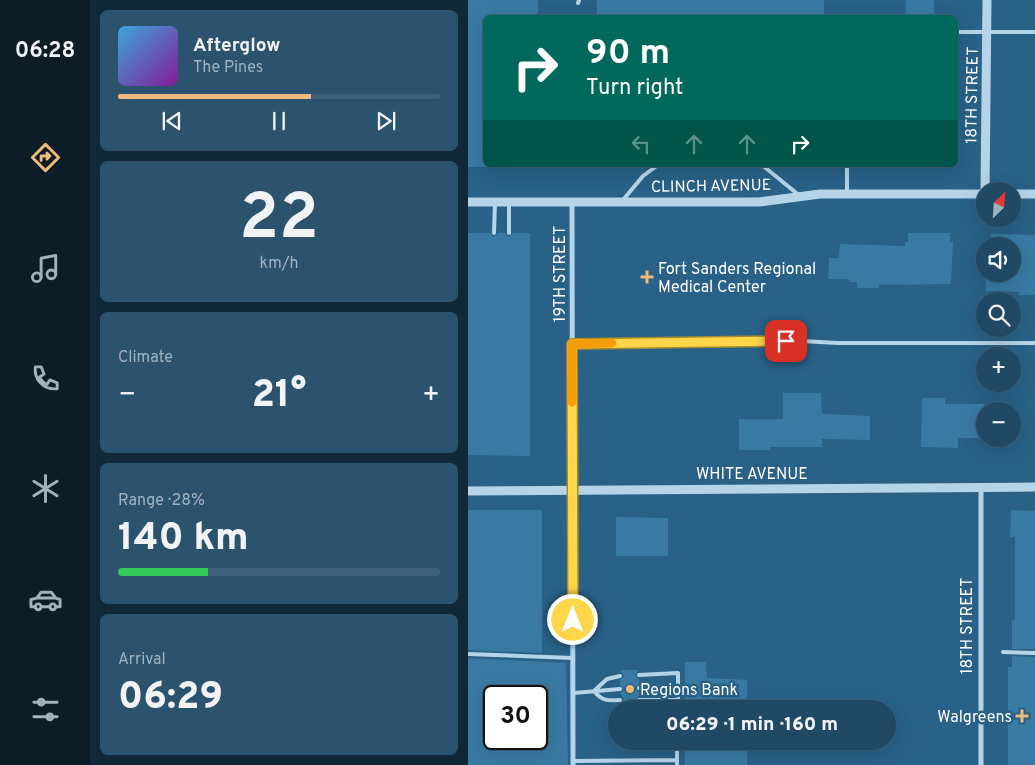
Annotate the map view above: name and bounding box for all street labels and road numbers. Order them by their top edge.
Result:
street label: 18TH STREET [962,46,984,144]
street label: CLINCH AVENUE [651,176,771,198]
street label: 19TH STREET [551,226,571,322]
street label: WHITE AVENUE [696,465,808,485]
street label: 18TH STREET [958,577,978,675]

